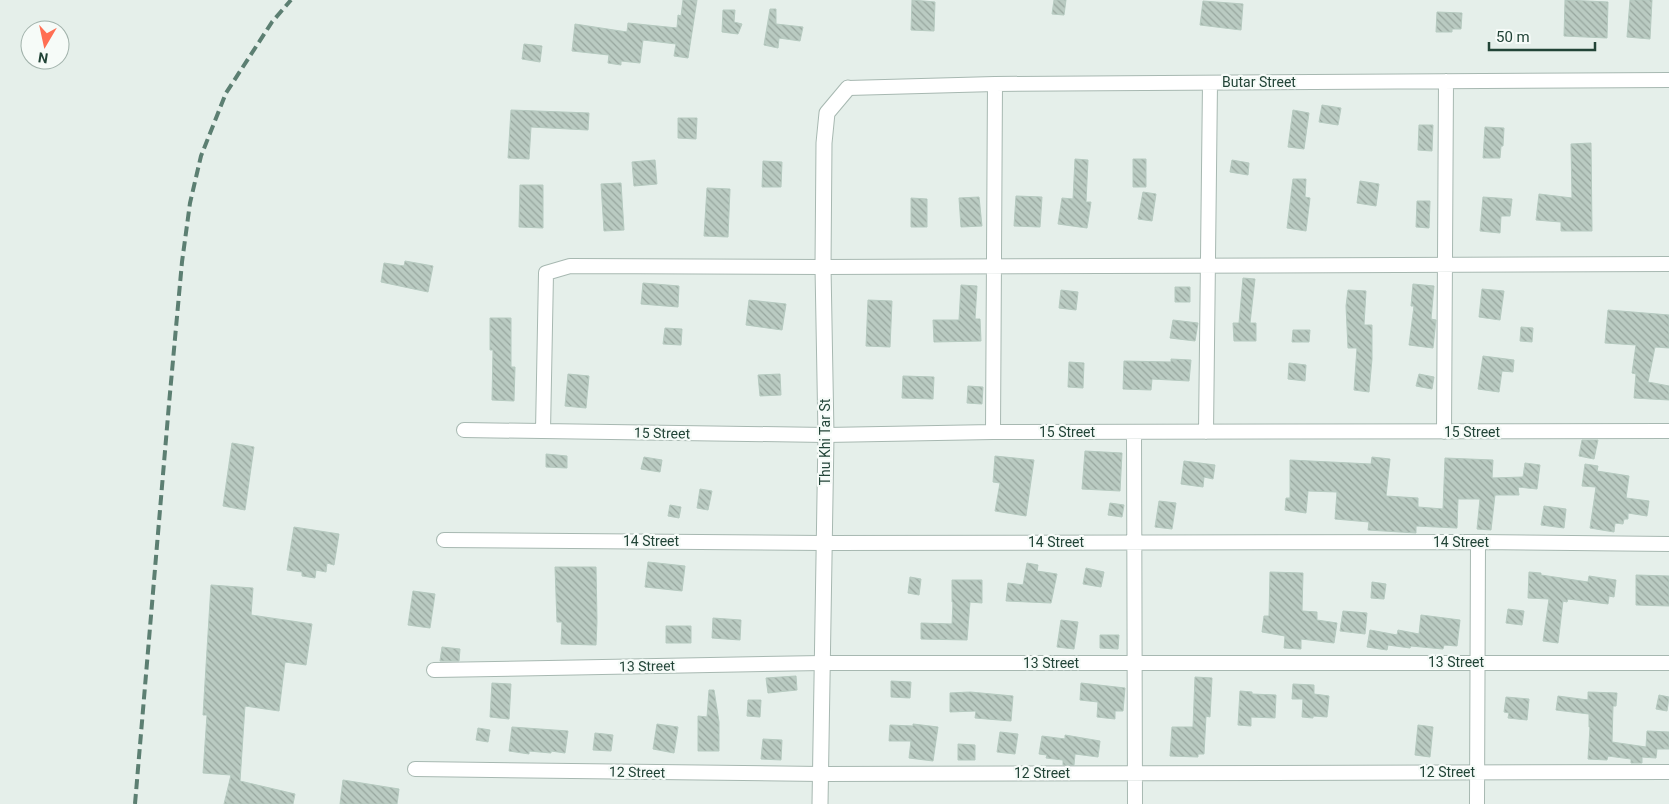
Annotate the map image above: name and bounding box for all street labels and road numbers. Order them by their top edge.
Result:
street label: Butar Street [1222,74,1296,90]
street label: Thu Khi Tar St [817,398,833,485]
street label: 15 Street [1039,424,1095,440]
street label: 15 Street [1444,424,1500,440]
street label: 15 Street [634,425,691,441]
street label: 14 Street [623,533,679,549]
street label: 14 Street [1028,534,1084,550]
street label: 14 Street [1433,534,1489,550]
street label: 13 Street [1428,654,1484,670]
street label: 13 Street [1023,655,1079,671]
street label: 13 Street [619,658,676,674]
street label: 12 Street [609,764,666,780]
street label: 12 Street [1419,764,1475,780]
street label: 12 Street [1014,765,1070,781]

